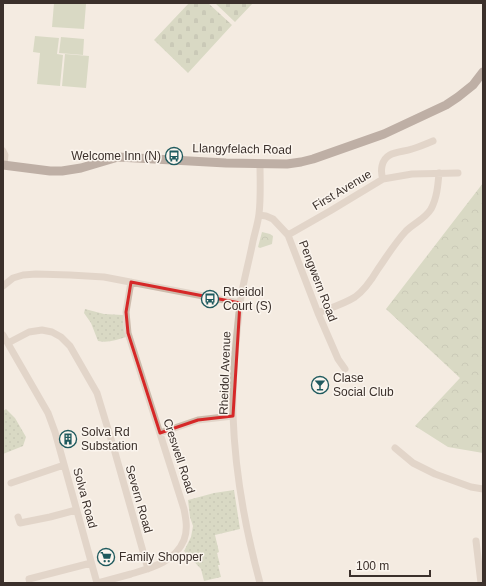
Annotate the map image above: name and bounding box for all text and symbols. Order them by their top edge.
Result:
street label: Llangyfelach Road [192,141,292,157]
bus stop icon: Welcome Inn (N) [164,146,184,166]
place label: Welcome Inn (N) [71,149,161,163]
street label: First Avenue [310,167,374,213]
street label: Pengwern Road [296,238,340,324]
place label: Rheidol Court (S) [223,285,272,313]
bus stop icon: Rheidol Court (S) [200,289,220,309]
street label: Rheidol Avenue [217,331,233,415]
place label: Clase Social Club [333,371,394,399]
bar icon: Clase Social Club [310,375,330,395]
street label: Creswell Road [160,417,198,495]
place label: Solva Rd Substation [81,425,138,453]
building icon: Solva Rd Substation [58,429,78,449]
street label: Severn Road [123,463,155,535]
street label: Solva Road [70,466,100,530]
supermarket icon: Family Shopper [96,547,116,567]
place label: Family Shopper [119,550,203,564]
scale bar [350,552,430,578]
text: 100 m [356,559,389,573]

